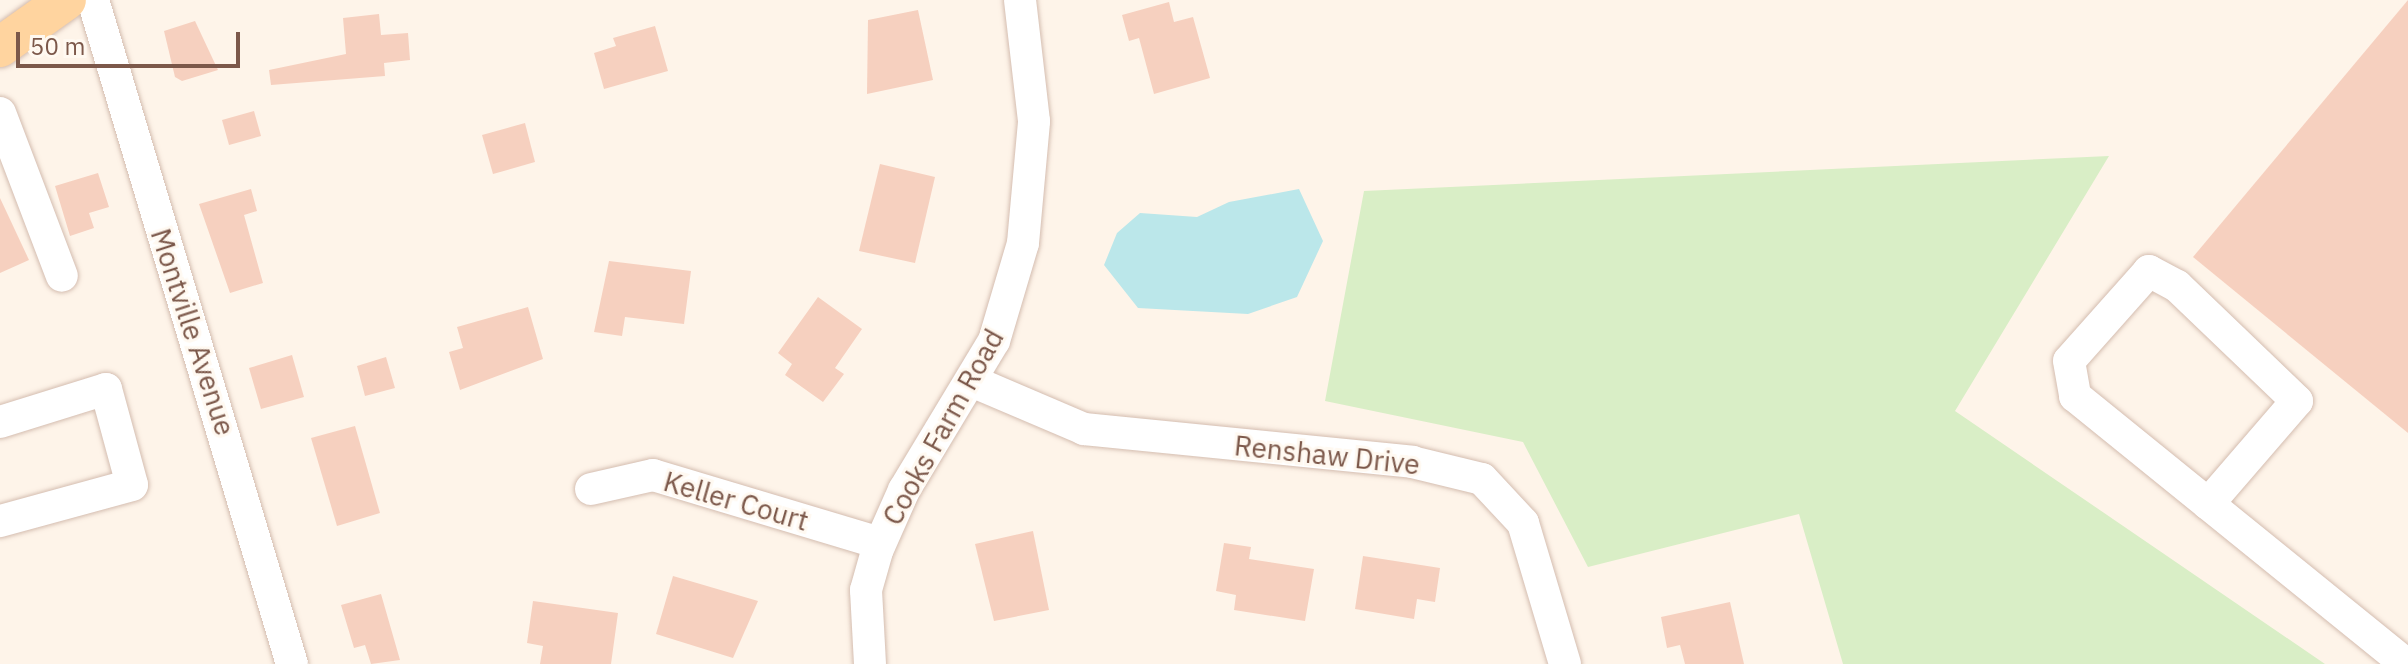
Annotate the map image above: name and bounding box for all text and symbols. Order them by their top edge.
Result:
scale bar [20,16,244,66]
text: 50 m [30,30,85,62]
street label: Montville Avenue [144,224,242,440]
street label: Cooks Farm Road [875,323,1011,531]
street label: Renshaw Drive [1233,429,1421,481]
street label: Keller Court [660,464,812,538]

